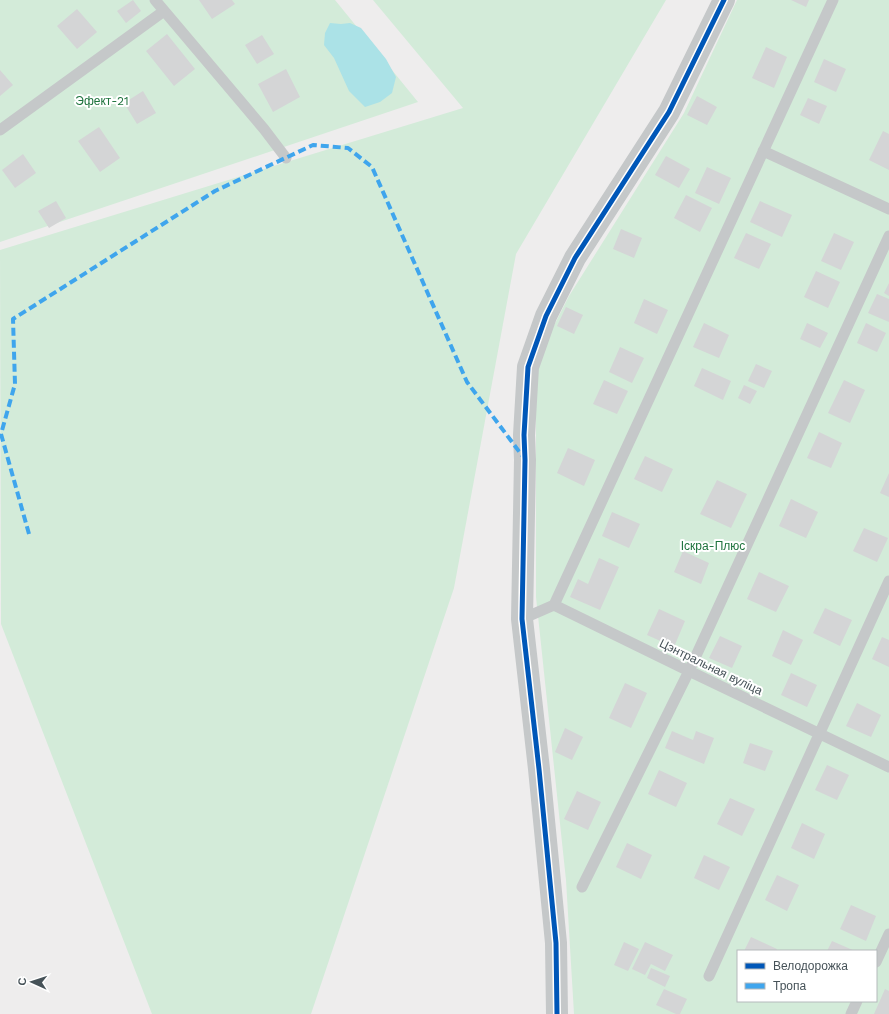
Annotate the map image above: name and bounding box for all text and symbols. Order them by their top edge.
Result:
park label: Эфект-21 [75,94,129,108]
park label: Іскра-Плюс [681,539,745,553]
street label: Цэнтральная вуліца [657,636,765,698]
legend [737,950,877,1002]
text: Велодорожка [773,959,848,973]
north arrow [12,962,52,1002]
text: С [16,977,29,986]
text: Тропа [773,979,807,993]

